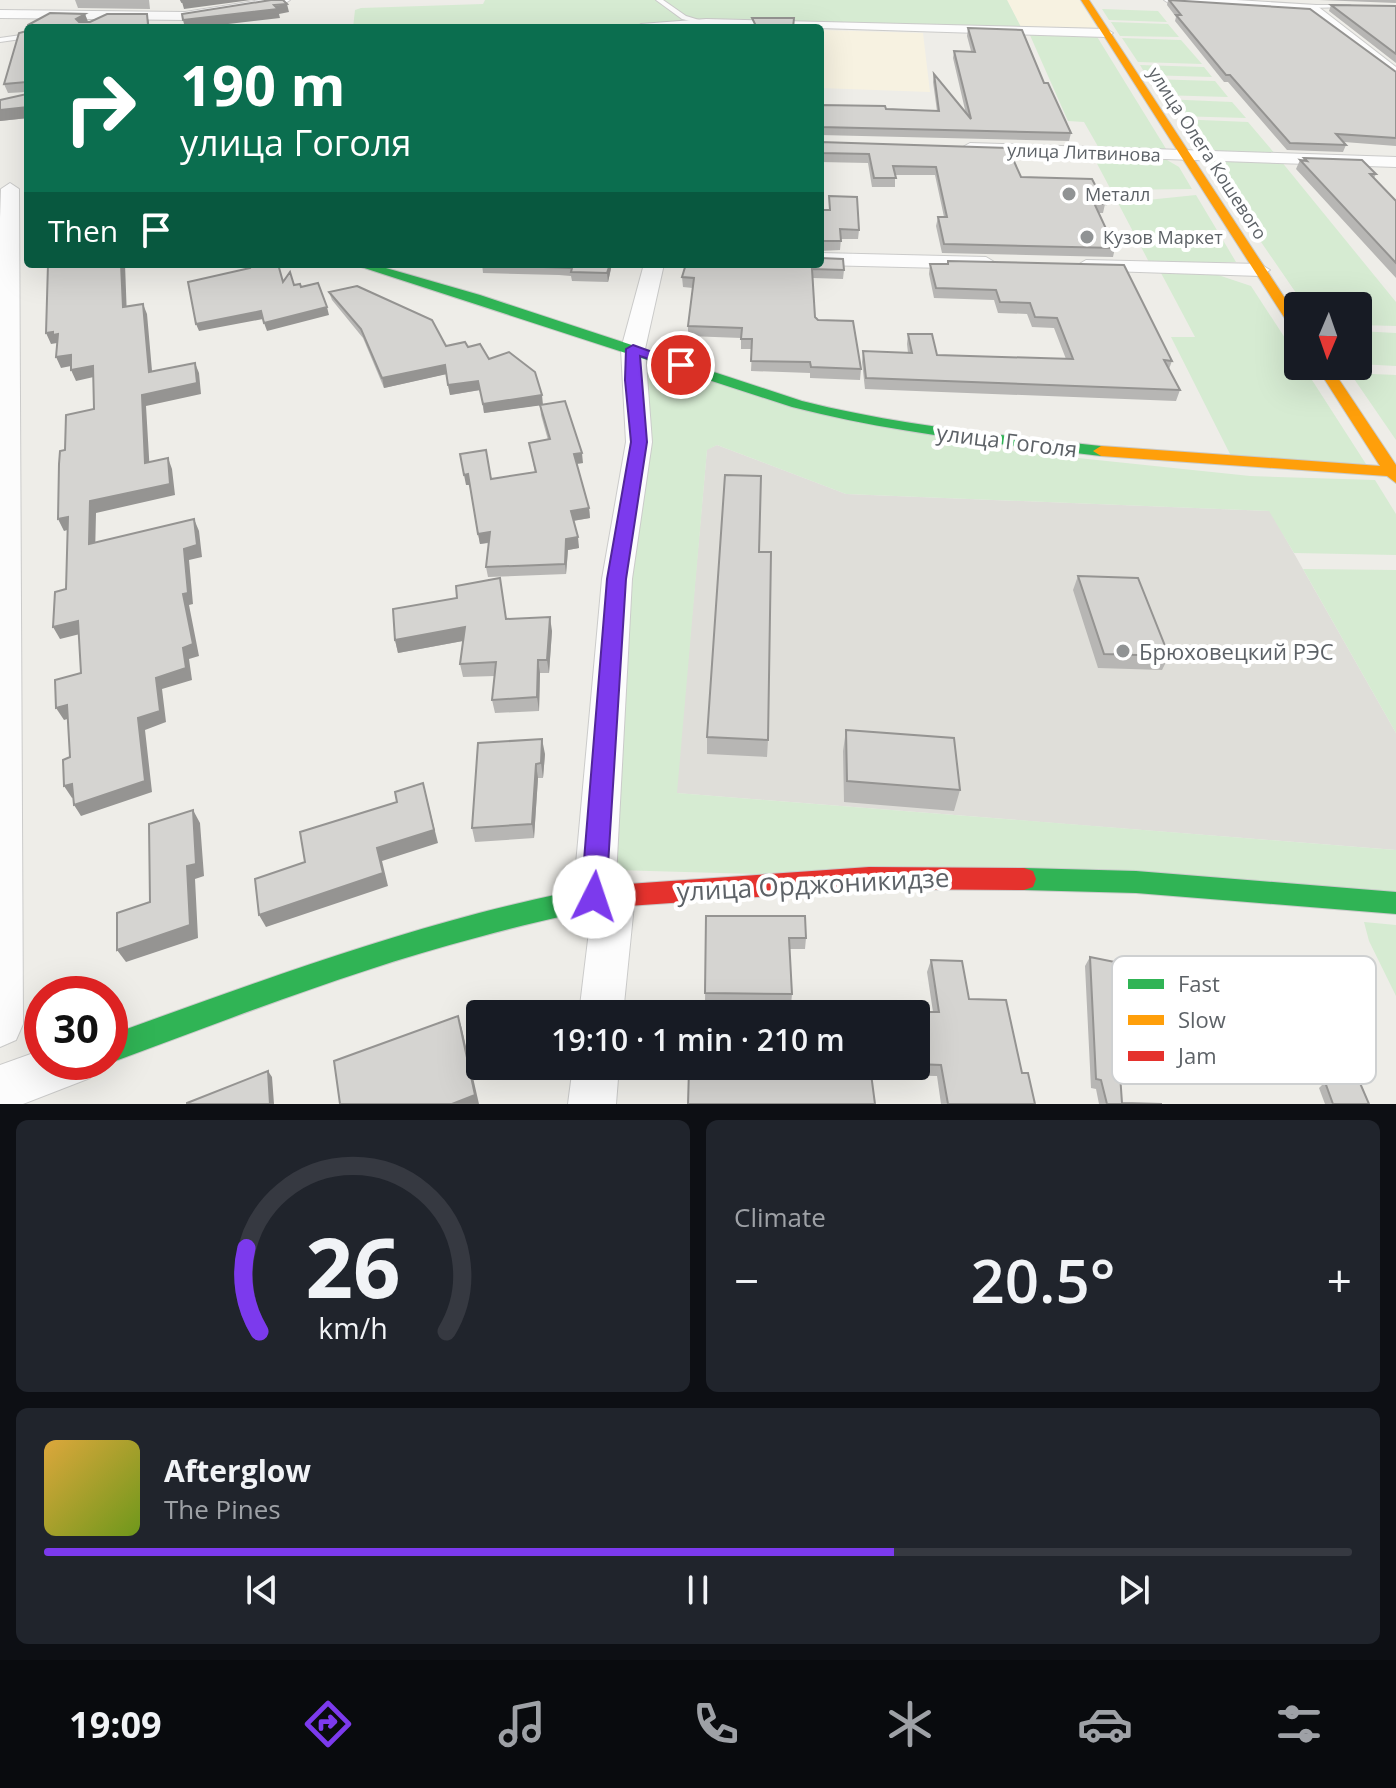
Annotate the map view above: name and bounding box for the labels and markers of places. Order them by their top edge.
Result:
place label: Металл [1085,182,1150,206]
marker: Металл [1060,185,1078,203]
place label: Кузов Маркет [1103,225,1223,249]
marker: Кузов Маркет [1078,228,1096,246]
pin [647,331,715,399]
place label: Брюховецкий РЭС [1139,636,1334,666]
marker: Брюховецкий РЭС [1114,642,1132,660]

